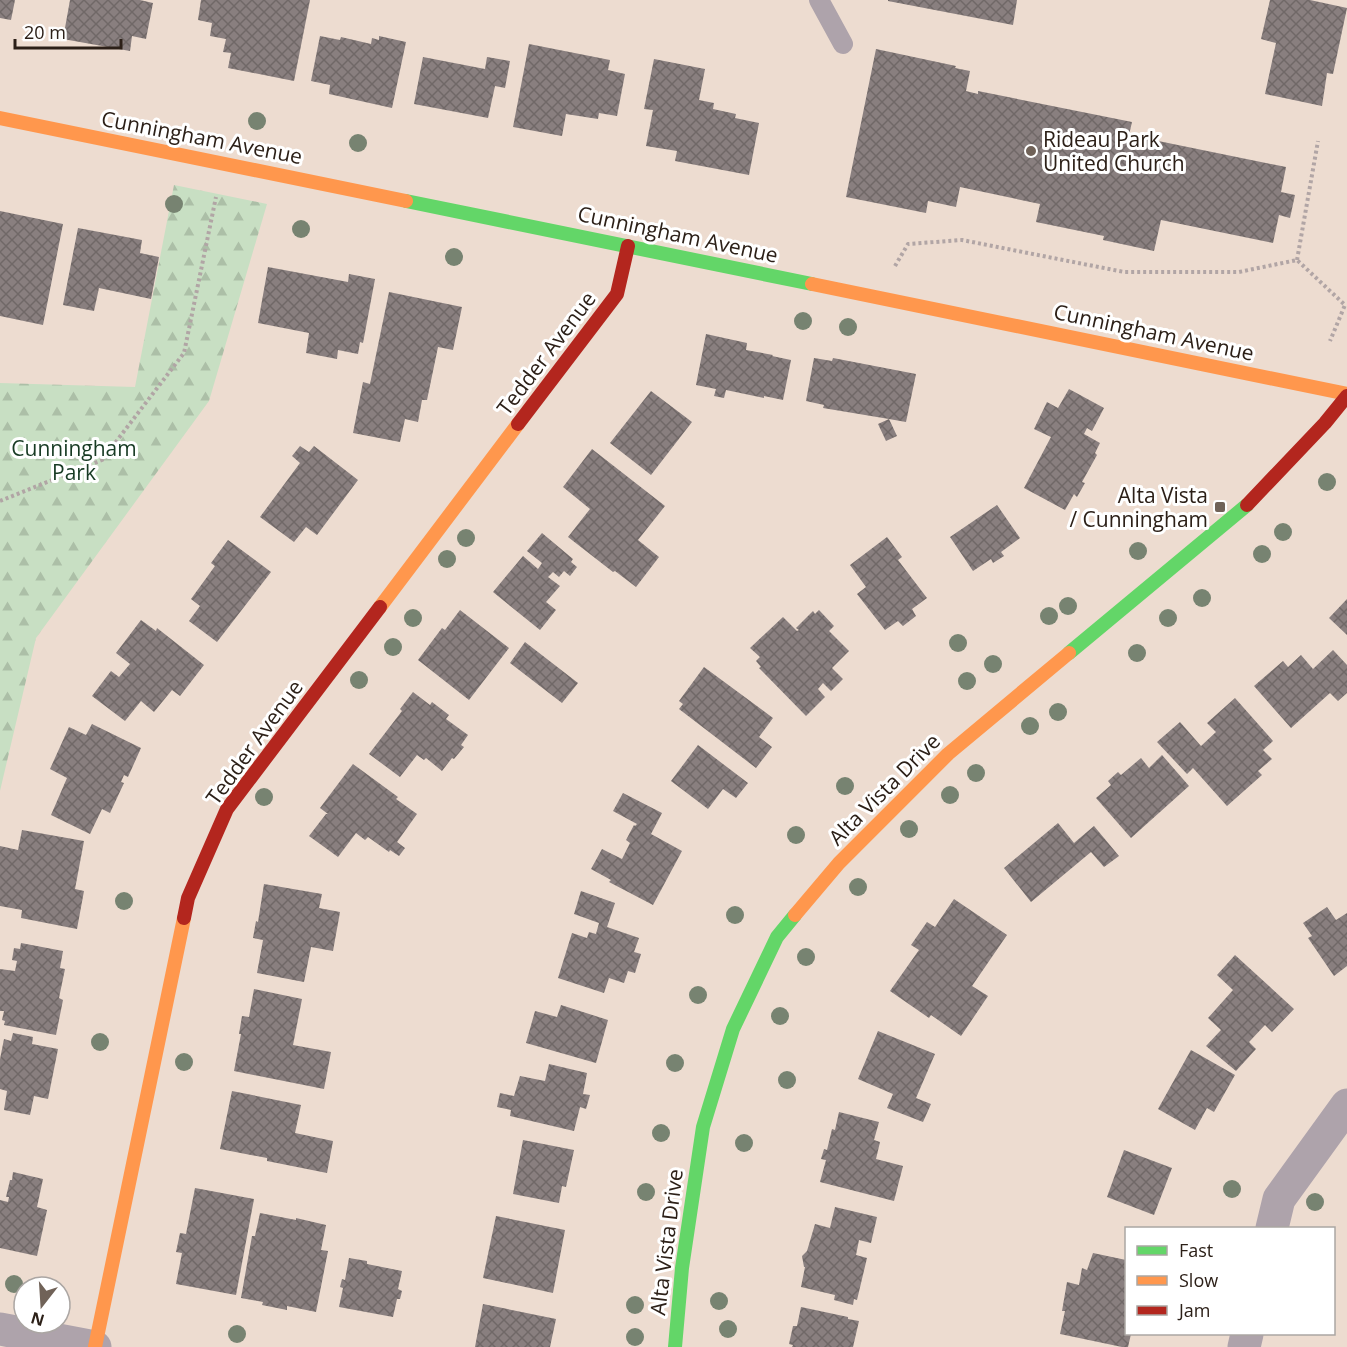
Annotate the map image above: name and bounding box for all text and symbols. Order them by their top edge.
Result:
scale bar [15,12,122,50]
text: 20 m [24,20,66,44]
street label: Cunningham Avenue [99,104,305,170]
place label: Rideau Park United Church [1043,125,1185,177]
marker: Rideau Park United Church [1024,144,1038,158]
street label: Cunningham Avenue [575,199,781,269]
street label: Tedder Avenue [490,285,602,421]
street label: Cunningham Avenue [1051,297,1257,367]
park label: Cunningham Park [11,434,137,486]
place label: Alta Vista / Cunningham [1069,481,1208,533]
marker: Alta Vista / Cunningham [1213,500,1227,514]
street label: Tedder Avenue [199,674,309,810]
street label: Alta Vista Drive [822,727,946,851]
street label: Alta Vista Drive [643,1167,689,1317]
legend [1125,1227,1335,1335]
text: Fast [1179,1238,1213,1262]
text: Slow [1179,1268,1218,1292]
north arrow [12,1275,72,1335]
text: Jam [1177,1298,1211,1322]
text: N [28,1307,47,1332]

